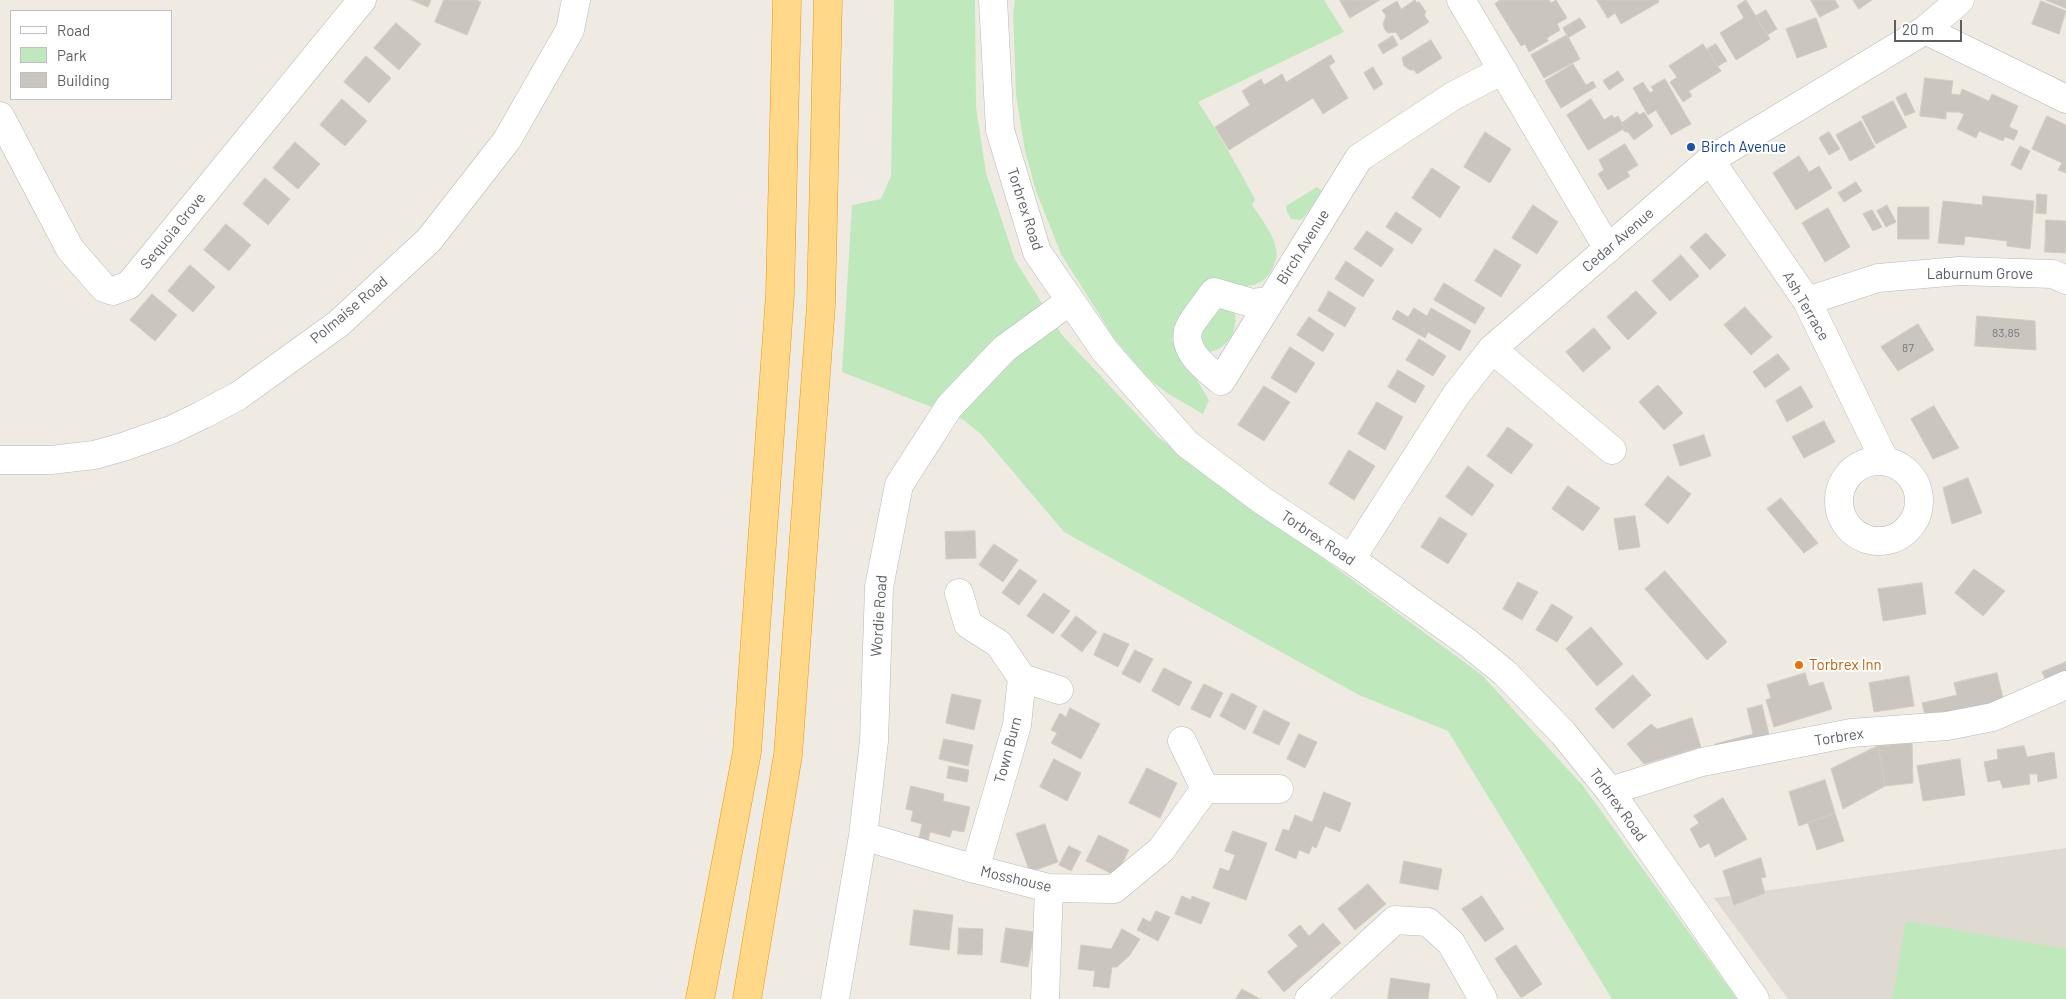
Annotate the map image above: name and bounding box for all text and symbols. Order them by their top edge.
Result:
legend [10,10,172,100]
scale bar [1896,10,1964,42]
text: 20 m [1902,20,1934,38]
text: Road [57,21,90,39]
text: Park [57,46,86,64]
text: Building [57,71,110,89]
place label: Birch Avenue [1701,138,1786,156]
marker: Birch Avenue [1685,141,1697,153]
street label: Torbrex Road [1003,165,1047,253]
street label: Sequoia Grove [137,189,209,273]
street label: Cedar Avenue [1578,204,1658,276]
street label: Birch Avenue [1273,206,1333,288]
street label: Laburnum Grove [1927,265,2033,283]
street label: Ash Terrace [1779,268,1833,344]
street label: Polmaise Road [307,272,391,348]
house number: 83,85 [1992,326,2020,340]
house number: 87 [1902,341,1914,355]
street label: Torbrex Road [1277,507,1359,569]
street label: Wordie Road [867,574,891,658]
place label: Torbrex Inn [1809,656,1882,674]
marker: Torbrex Inn [1793,659,1805,671]
street label: Town Burn [991,715,1025,785]
street label: Torbrex [1813,724,1865,750]
street label: Torbrex Road [1586,765,1650,845]
street label: Mosshouse [979,862,1053,896]

